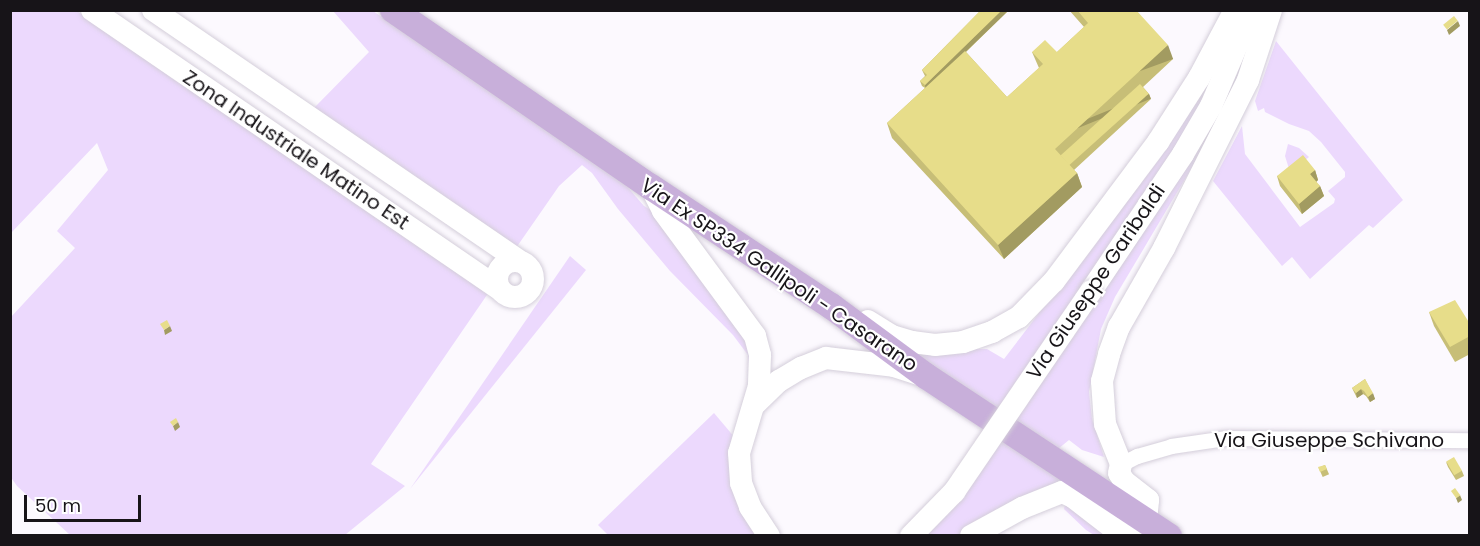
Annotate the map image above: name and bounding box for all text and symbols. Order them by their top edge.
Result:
street label: Zona Industriale Matino Est [178,65,414,235]
street label: Via Ex SP334 Gallipoli - Casarano [636,173,922,377]
street label: Via Giuseppe Garibaldi [1022,180,1170,384]
street label: Via Giuseppe Schivano [1214,428,1444,452]
scale bar [27,483,144,521]
text: 50 m [35,493,81,518]

